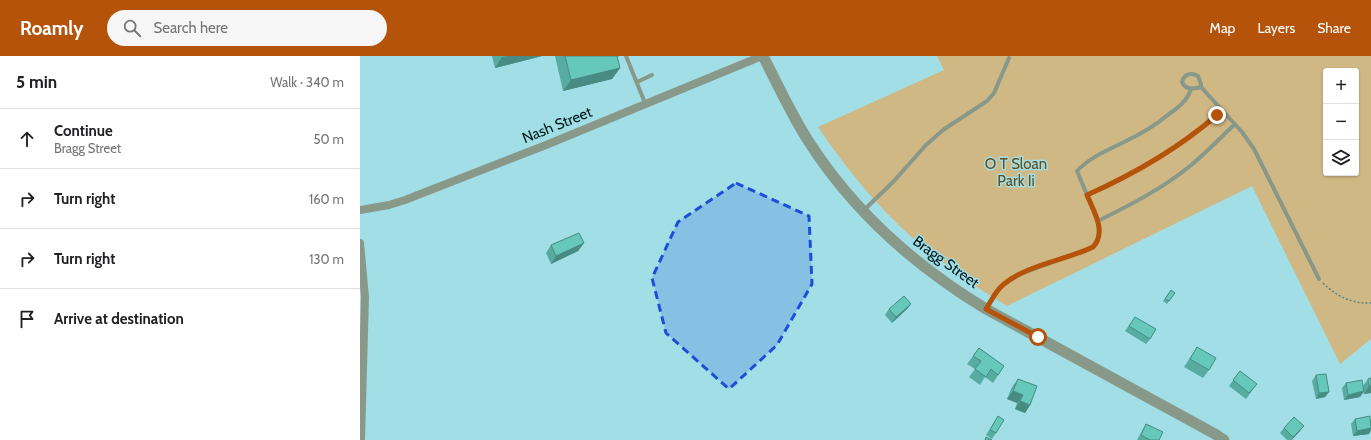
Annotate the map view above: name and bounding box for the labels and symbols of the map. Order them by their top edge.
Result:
street label: Nash Street [519,103,595,147]
route end [1208,106,1226,124]
park label: O T Sloan Park Ii [985,155,1047,190]
street label: Bragg Street [909,232,983,292]
route start [1029,328,1047,346]

